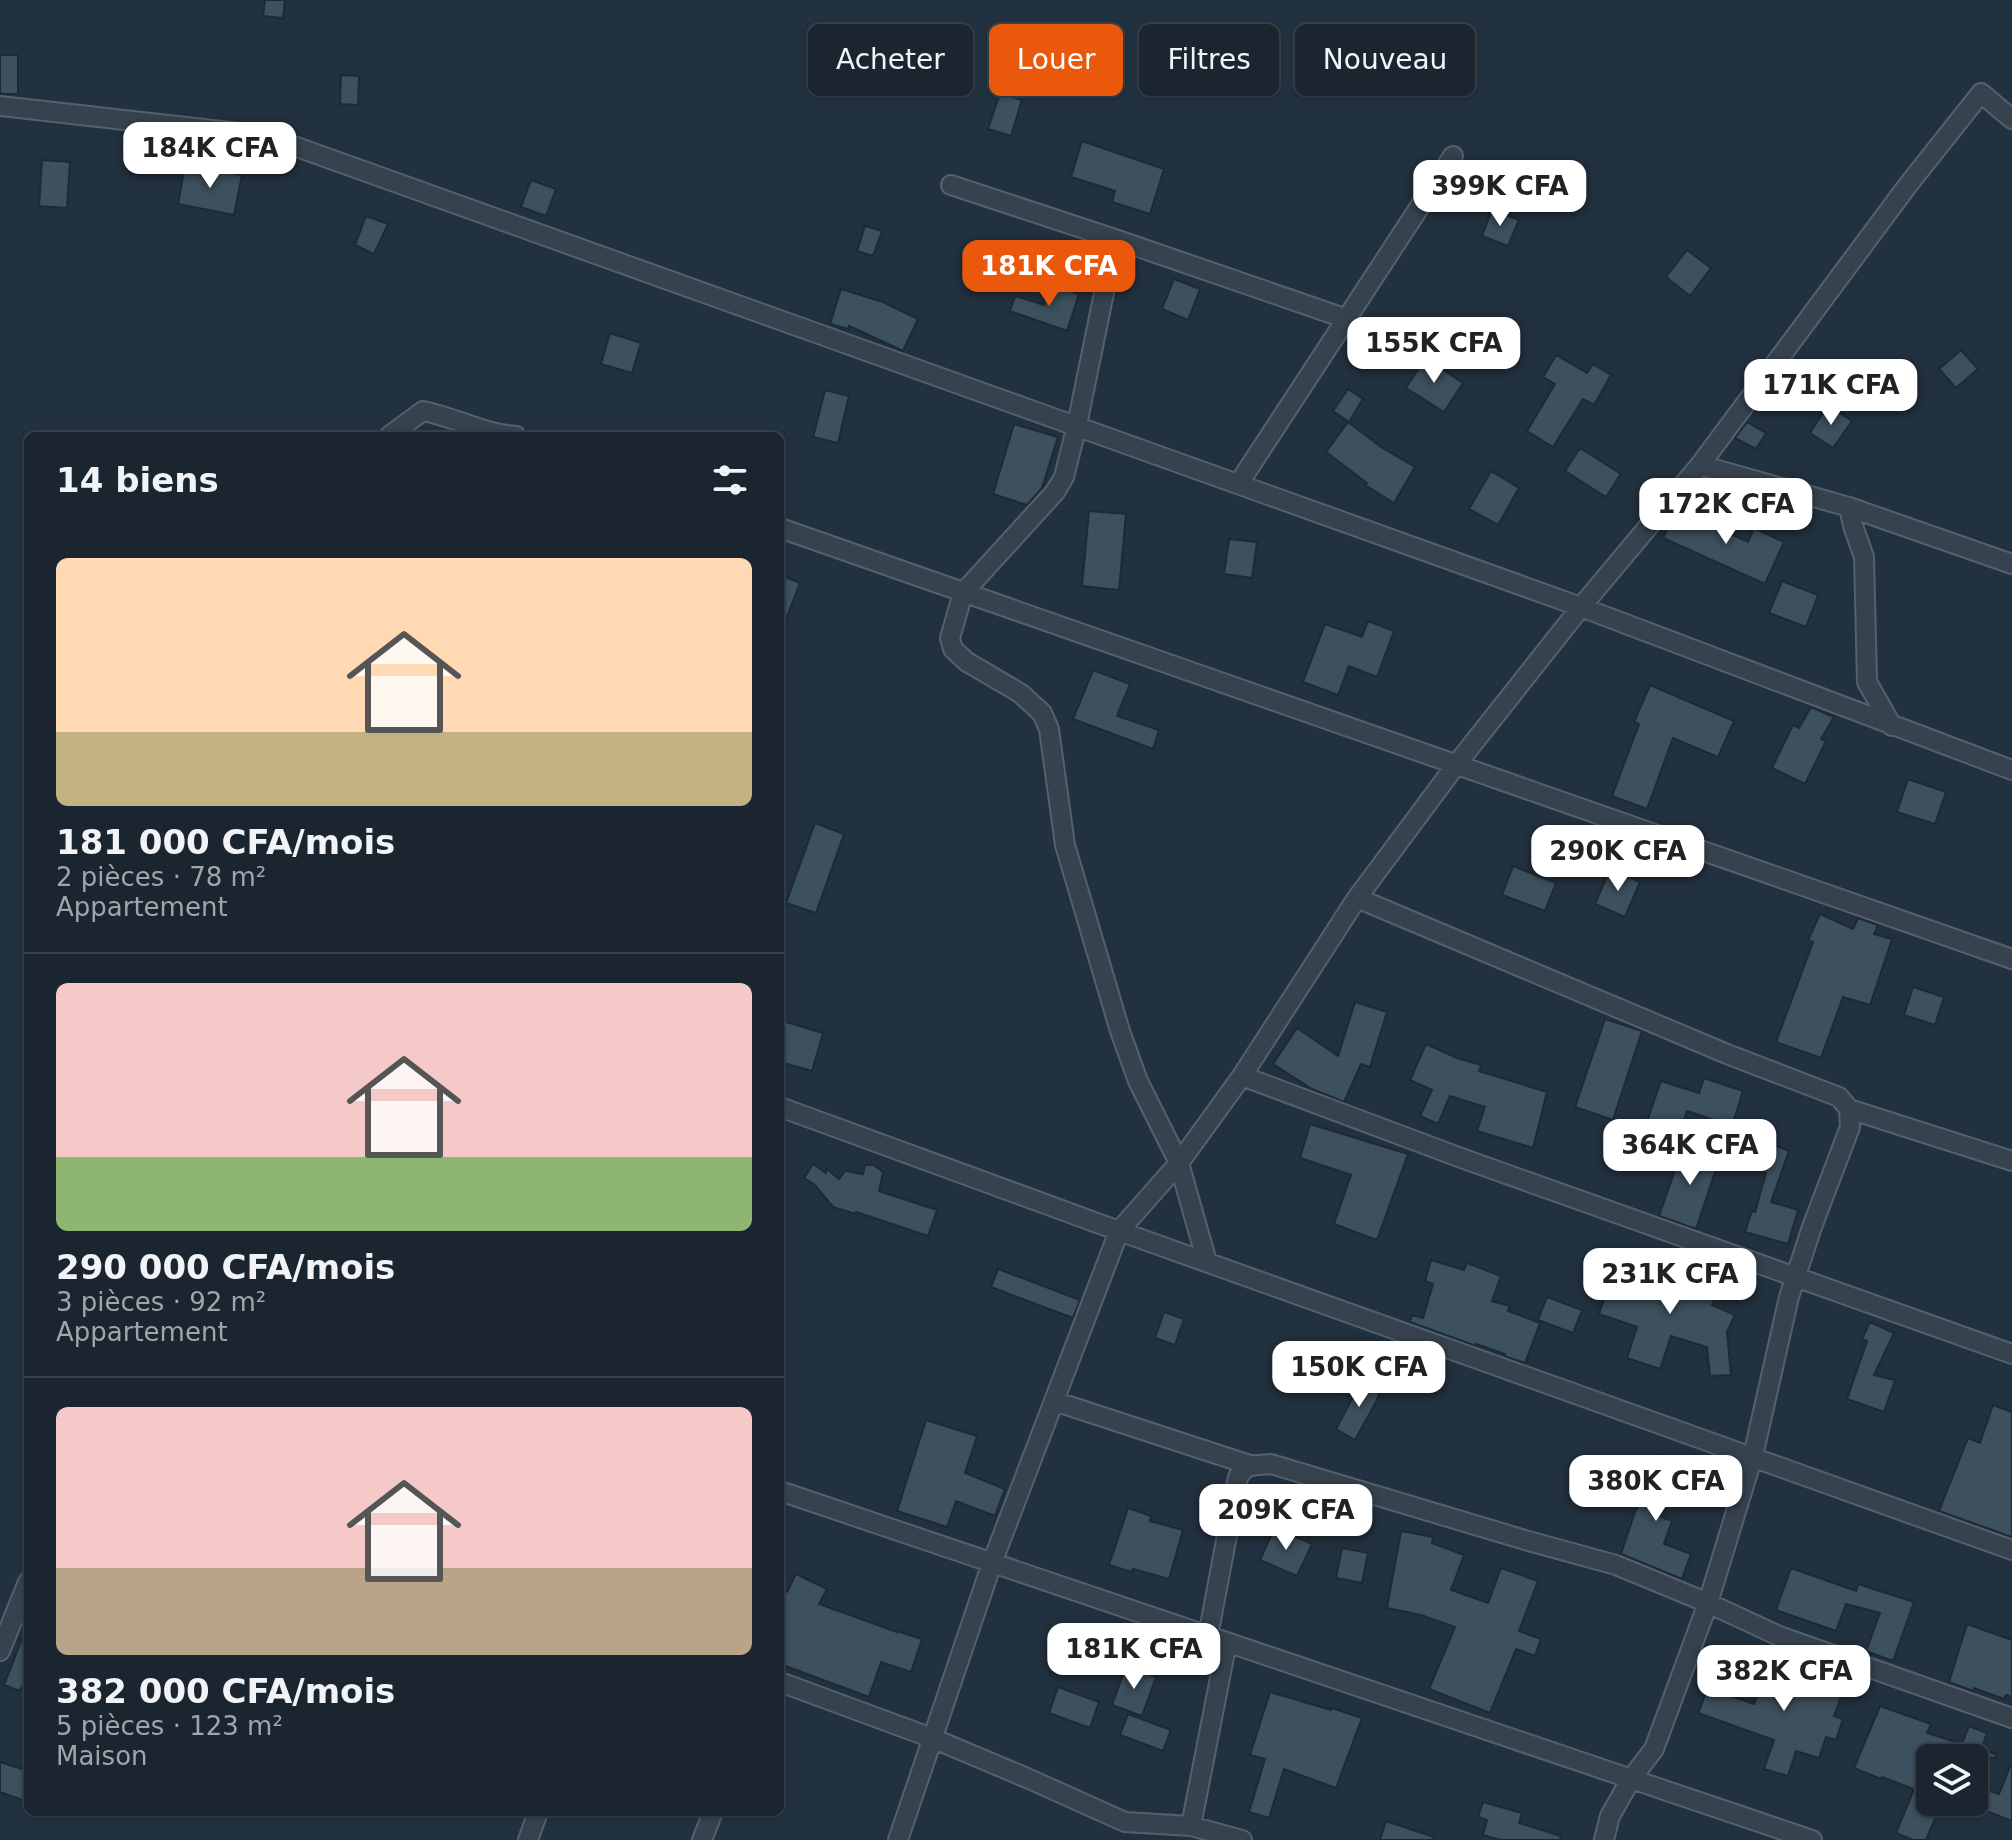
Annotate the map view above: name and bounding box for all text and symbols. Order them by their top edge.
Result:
chip: Acheter [808,24,973,96]
chip: Louer [989,24,1123,96]
chip: Filtres [1139,24,1279,96]
chip: Nouveau [1295,24,1475,96]
pin: 184K CFA [127,122,293,190]
text: 184K CFA [141,133,279,163]
pin: 399K CFA [1417,160,1583,228]
text: 399K CFA [1431,171,1569,201]
pin: 181K CFA [966,240,1132,308]
text: 181K CFA [980,251,1118,281]
pin: 155K CFA [1351,317,1517,385]
text: 155K CFA [1365,328,1503,358]
pin: 171K CFA [1748,359,1914,427]
text: 171K CFA [1762,370,1900,400]
icon: filters [708,458,752,502]
text: 14 biens [56,460,219,500]
pin: 172K CFA [1643,478,1809,546]
text: 172K CFA [1657,489,1795,519]
icon: home [332,610,476,754]
text: 181 000 CFA/mois [56,822,395,862]
pin: 290K CFA [1535,825,1701,893]
text: 290K CFA [1549,836,1687,866]
text: 2 pièces · 78 m² [56,862,266,892]
text: Appartement [56,892,228,922]
icon: home [332,1035,476,1179]
pin: 364K CFA [1607,1119,1773,1187]
text: 364K CFA [1621,1130,1759,1160]
text: 290 000 CFA/mois [56,1247,395,1287]
pin: 231K CFA [1587,1248,1753,1316]
text: 231K CFA [1601,1259,1739,1289]
text: 3 pièces · 92 m² [56,1287,266,1317]
text: Appartement [56,1317,228,1347]
pin: 150K CFA [1276,1341,1442,1409]
text: 150K CFA [1290,1352,1428,1382]
pin: 380K CFA [1573,1455,1739,1523]
icon: home [332,1459,476,1603]
text: 380K CFA [1587,1466,1725,1496]
pin: 209K CFA [1203,1484,1369,1552]
text: 209K CFA [1217,1495,1355,1525]
pin: 181K CFA [1051,1623,1217,1691]
text: 181K CFA [1065,1634,1203,1664]
pin: 382K CFA [1701,1645,1867,1713]
text: 382K CFA [1715,1656,1853,1686]
text: 382 000 CFA/mois [56,1671,395,1711]
text: 5 pièces · 123 m² [56,1711,283,1741]
text: Maison [56,1741,148,1771]
map controls [1916,1744,1988,1816]
button: layers [1916,1744,1988,1816]

